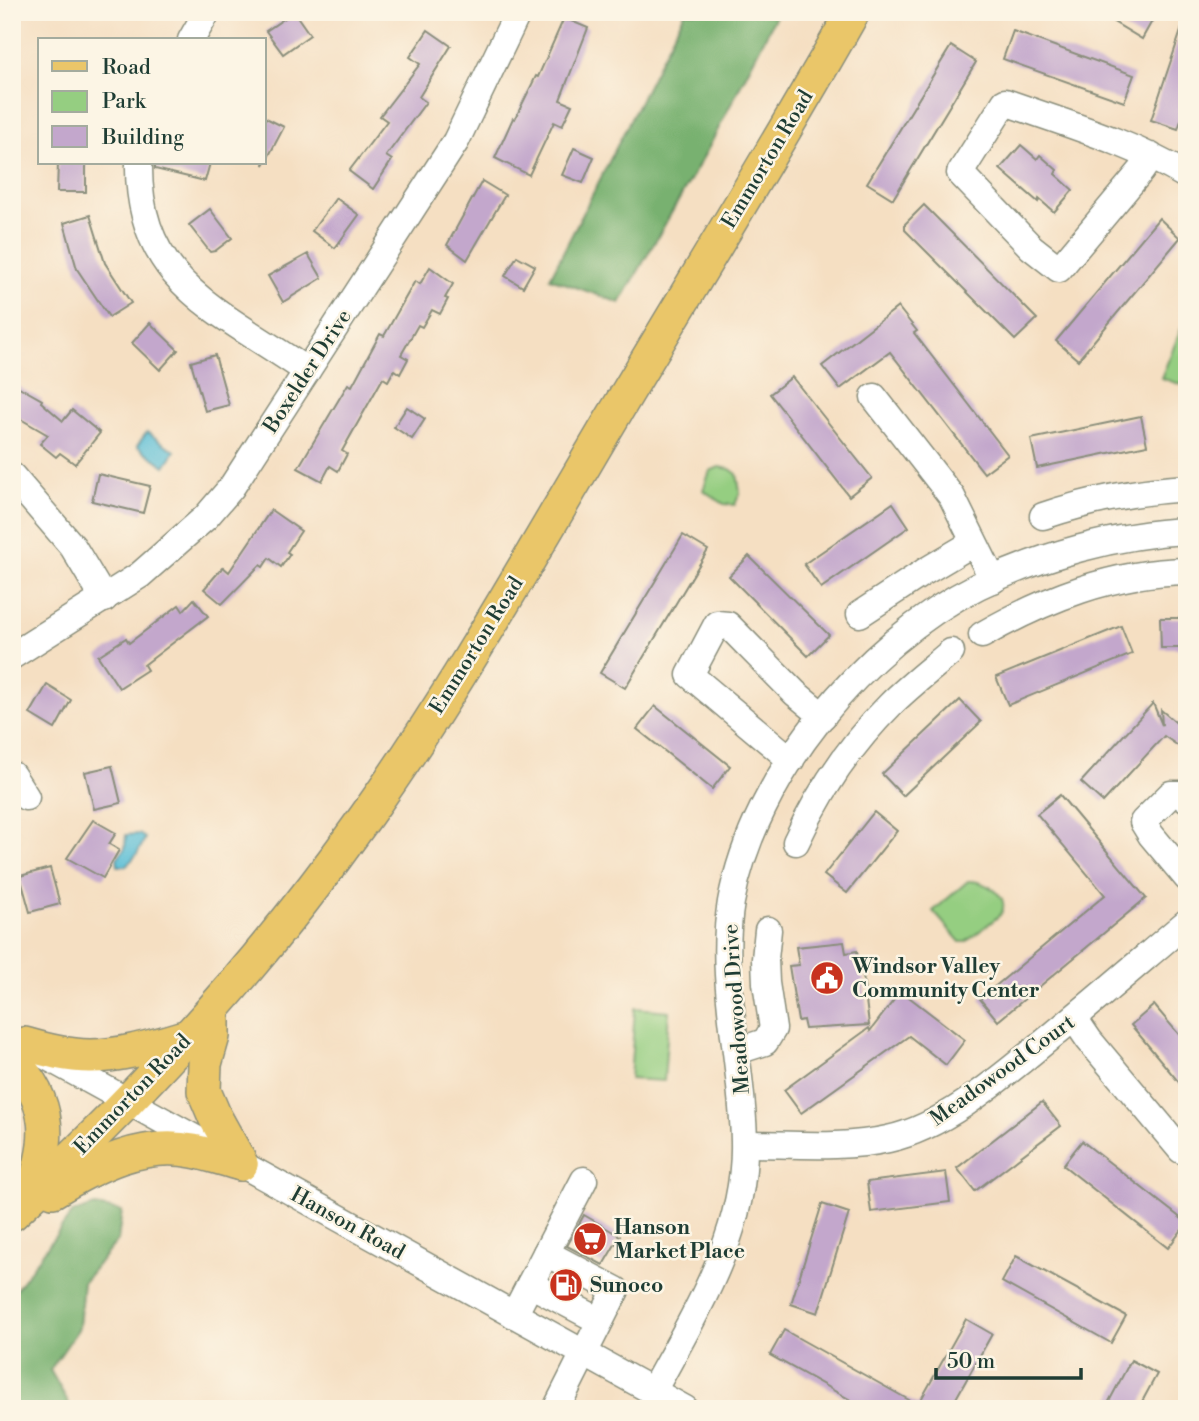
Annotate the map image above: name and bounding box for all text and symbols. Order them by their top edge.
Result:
legend [38,38,266,164]
text: Road [102,55,151,81]
street label: Emmorton Road [716,85,820,234]
text: Park [102,89,147,115]
text: Building [101,125,184,151]
street label: Boxelder Drive [258,305,358,439]
street label: Emmorton Road [424,572,530,719]
street label: Meadowood Drive [718,923,756,1095]
place label: Windsor Valley Community Center [851,954,1040,1004]
public building icon: Windsor Valley Community Center [808,959,846,997]
street label: Meadowood Court [925,1009,1080,1132]
street label: Emmorton Road [69,1029,197,1160]
street label: Hanson Road [286,1182,409,1266]
place label: Hanson Market Place [614,1215,745,1265]
supermarket icon: Hanson Market Place [571,1220,609,1258]
fuel station icon: Sunoco [547,1266,585,1304]
place label: Sunoco [590,1273,663,1299]
scale bar [936,1337,1082,1381]
text: 50 m [947,1349,995,1375]

